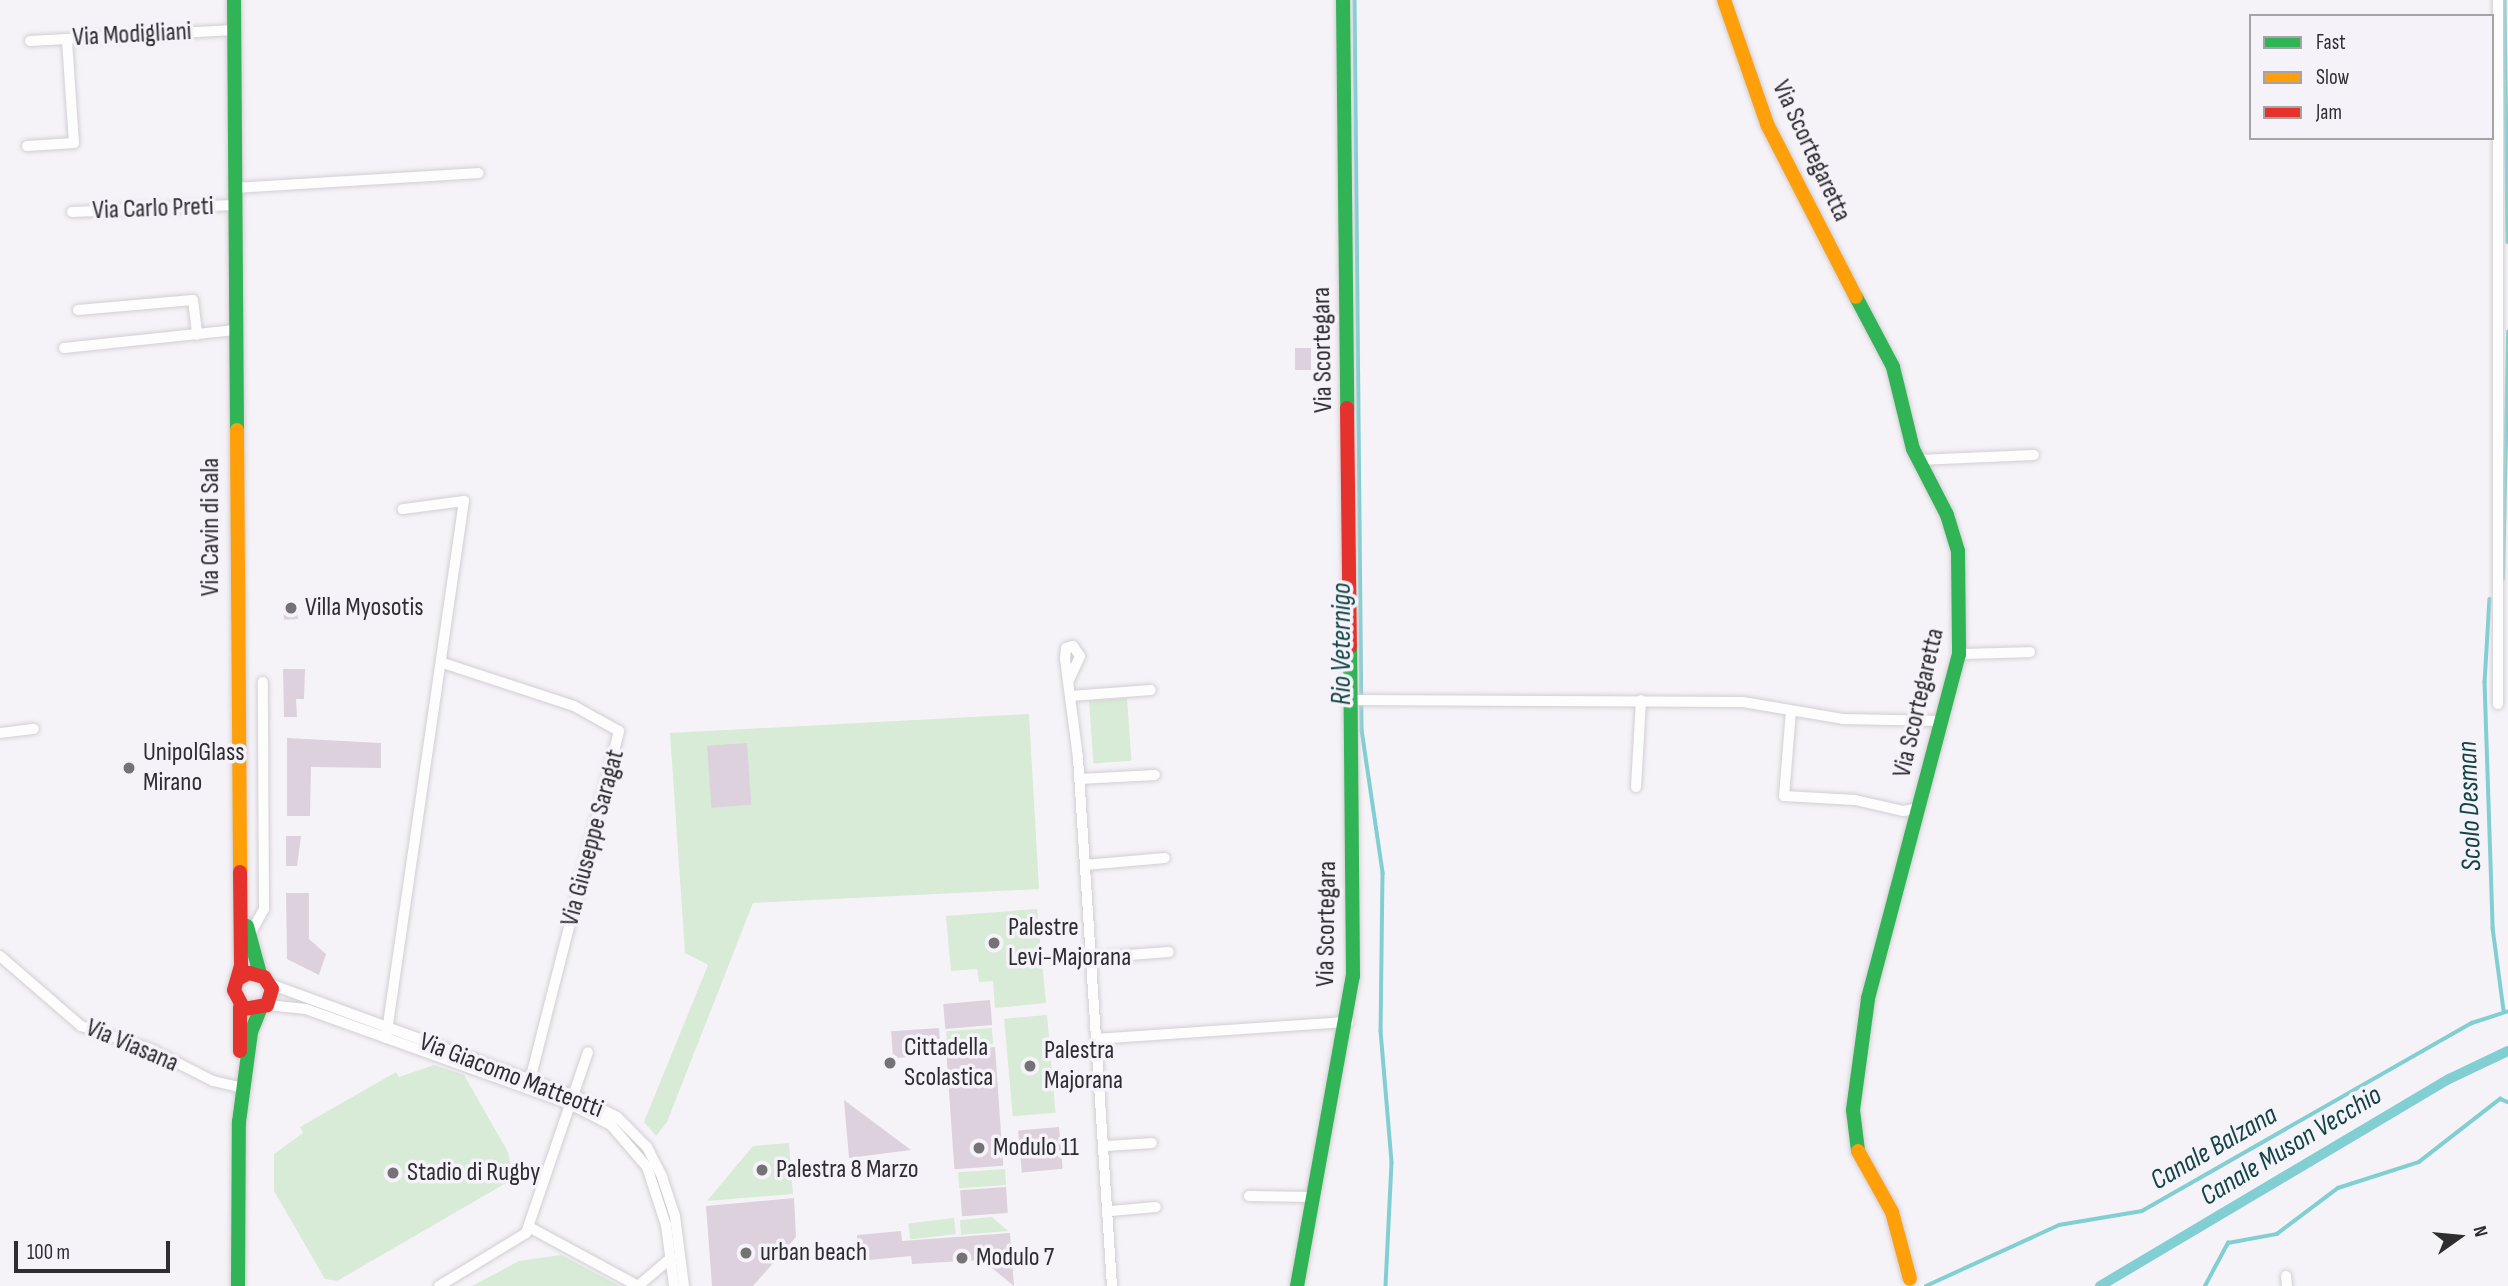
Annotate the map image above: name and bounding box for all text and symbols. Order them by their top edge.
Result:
legend [2249,14,2494,140]
street label: Via Modigliani [72,16,192,54]
text: Fast [2316,30,2346,55]
text: Slow [2316,65,2349,90]
street label: Via Scortegaretta [1765,76,1857,226]
text: Jam [2316,100,2342,125]
street label: Via Carlo Preti [92,191,214,227]
street label: Via Scortegara [1306,287,1340,413]
street label: Via Cavin di Sala [195,458,227,596]
water label: Rio Veternigo [1325,583,1359,705]
place label: Villa Myosotis [305,592,424,624]
marker: Villa Myosotis [283,600,299,616]
street label: Via Scortegaretta [1887,625,1951,781]
place label: UnipolGlass Mirano [143,737,244,798]
water label: Scolo Desman [2451,741,2489,871]
street label: Via Giuseppe Saragat [554,746,632,930]
marker: UnipolGlass Mirano [121,760,137,776]
street label: Via Scortegara [1310,861,1344,987]
place label: Palestre Levi-Majorana [1008,912,1131,974]
marker: Palestre Levi-Majorana [986,935,1002,951]
street label: Via Viasana [81,1013,183,1079]
street label: Via Giacomo Matteotti [415,1027,607,1125]
place label: Cittadella Scolastica [904,1032,993,1094]
place label: Palestra Majorana [1044,1035,1123,1096]
marker: Cittadella Scolastica [882,1055,898,1071]
marker: Palestra Majorana [1022,1058,1038,1074]
water label: Canale Muson Vecchio [2194,1079,2388,1213]
water label: Canale Balzana [2145,1098,2283,1198]
place label: Modulo 11 [993,1132,1079,1164]
marker: Modulo 11 [971,1140,987,1156]
place label: Palestra 8 Marzo [776,1154,919,1186]
place label: Stadio di Rugby [407,1157,540,1189]
marker: Palestra 8 Marzo [754,1162,770,1178]
marker: Stadio di Rugby [385,1165,401,1181]
north arrow [2424,1202,2494,1272]
text: N [2467,1224,2492,1239]
scale bar [18,1226,173,1270]
place label: urban beach [760,1237,867,1269]
text: 100 m [27,1240,70,1265]
place label: Modulo 7 [976,1242,1054,1274]
marker: urban beach [738,1245,754,1261]
marker: Modulo 7 [954,1250,970,1266]

